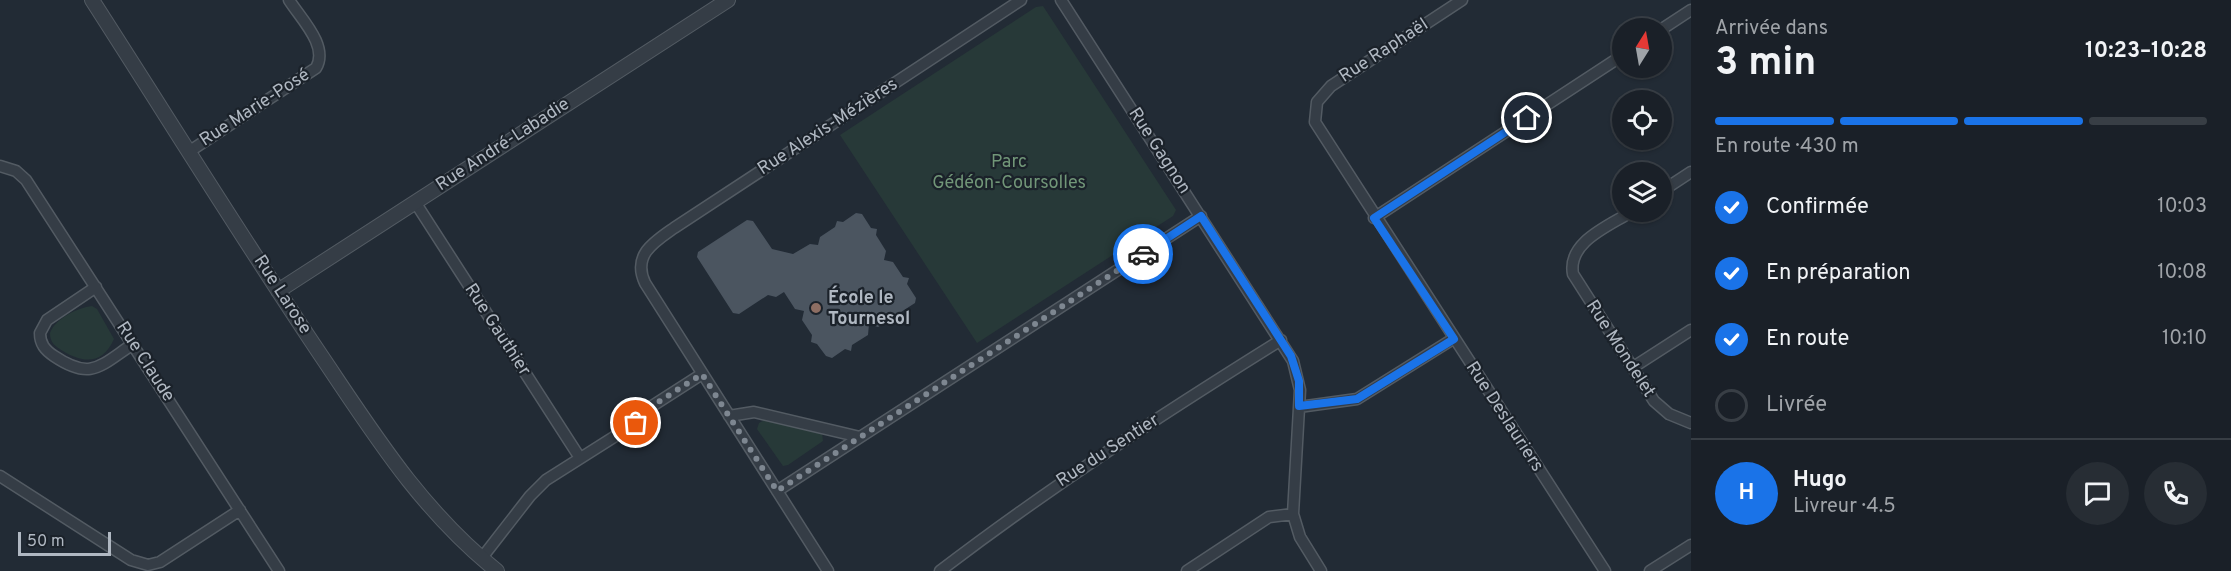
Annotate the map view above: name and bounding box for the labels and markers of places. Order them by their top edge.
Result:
pin [1501,92,1552,143]
place label: École le Tournesol [828,285,910,331]
marker: École le Tournesol [809,301,823,315]
pin [610,397,661,448]

